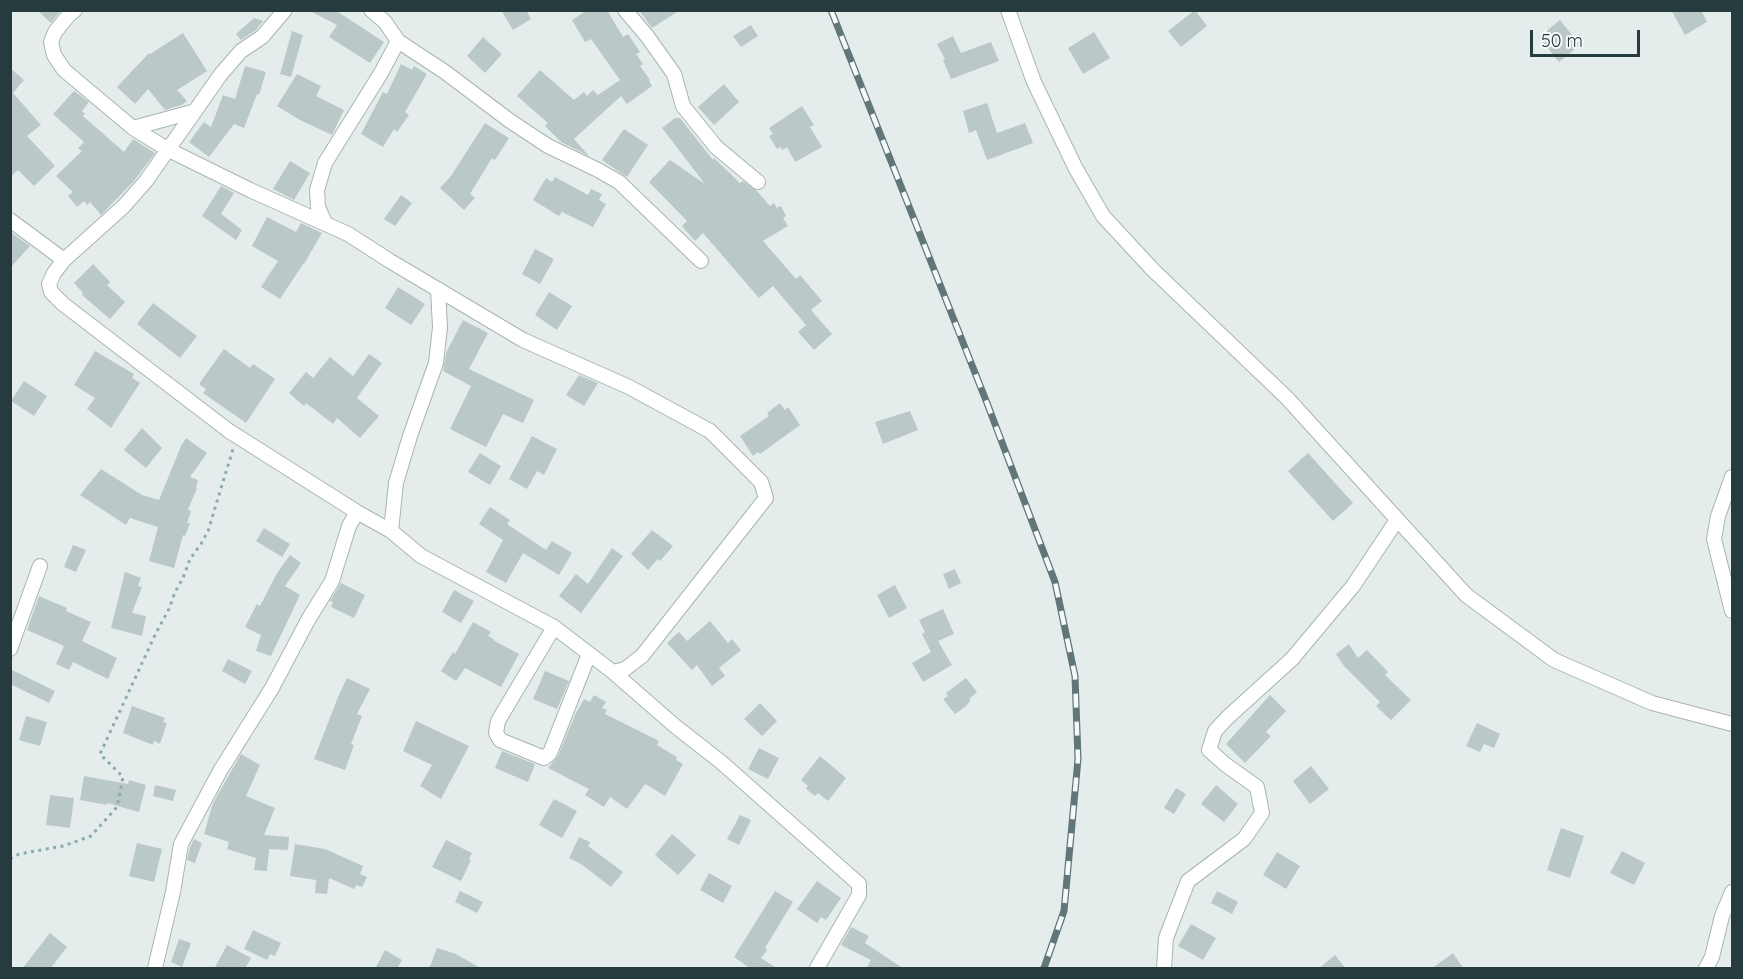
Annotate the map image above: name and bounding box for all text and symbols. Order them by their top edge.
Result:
scale bar [1533,18,1642,56]
text: 50 m [1541,29,1583,52]

